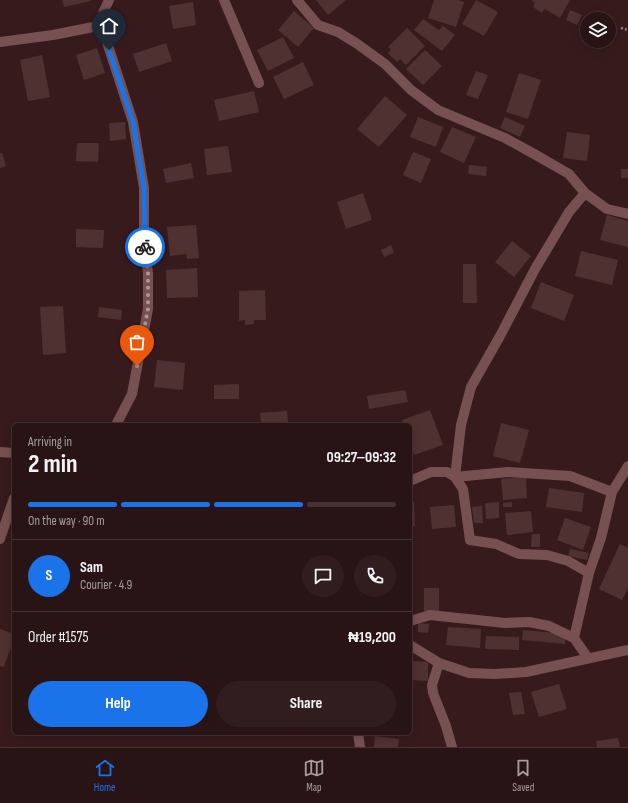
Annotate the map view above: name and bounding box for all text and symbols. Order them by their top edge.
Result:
pin [92,9,126,50]
map controls [580,12,616,48]
button: layers [580,12,616,48]
icon: home [98,15,120,37]
courier [125,227,165,267]
icon: bike [134,236,156,258]
pin [120,325,154,366]
icon: bag [126,331,148,353]
text: Arriving in [28,434,72,450]
text: 09:27–09:32 [327,448,396,467]
text: 2 min [28,449,78,480]
text: On the way · 90 m [28,513,105,529]
button: chat [302,555,344,597]
button: phone [354,555,396,597]
text: Sam [80,558,103,577]
text: S [46,566,52,585]
text: Courier · 4.9 [80,577,132,593]
text: Order #1575 [28,628,88,647]
text: ₦19,200 [348,628,396,647]
button: Help [28,681,208,727]
button: Share [216,681,396,727]
tab: Home [94,757,116,794]
tab: Map [303,757,325,794]
tab: Saved [512,757,534,794]

